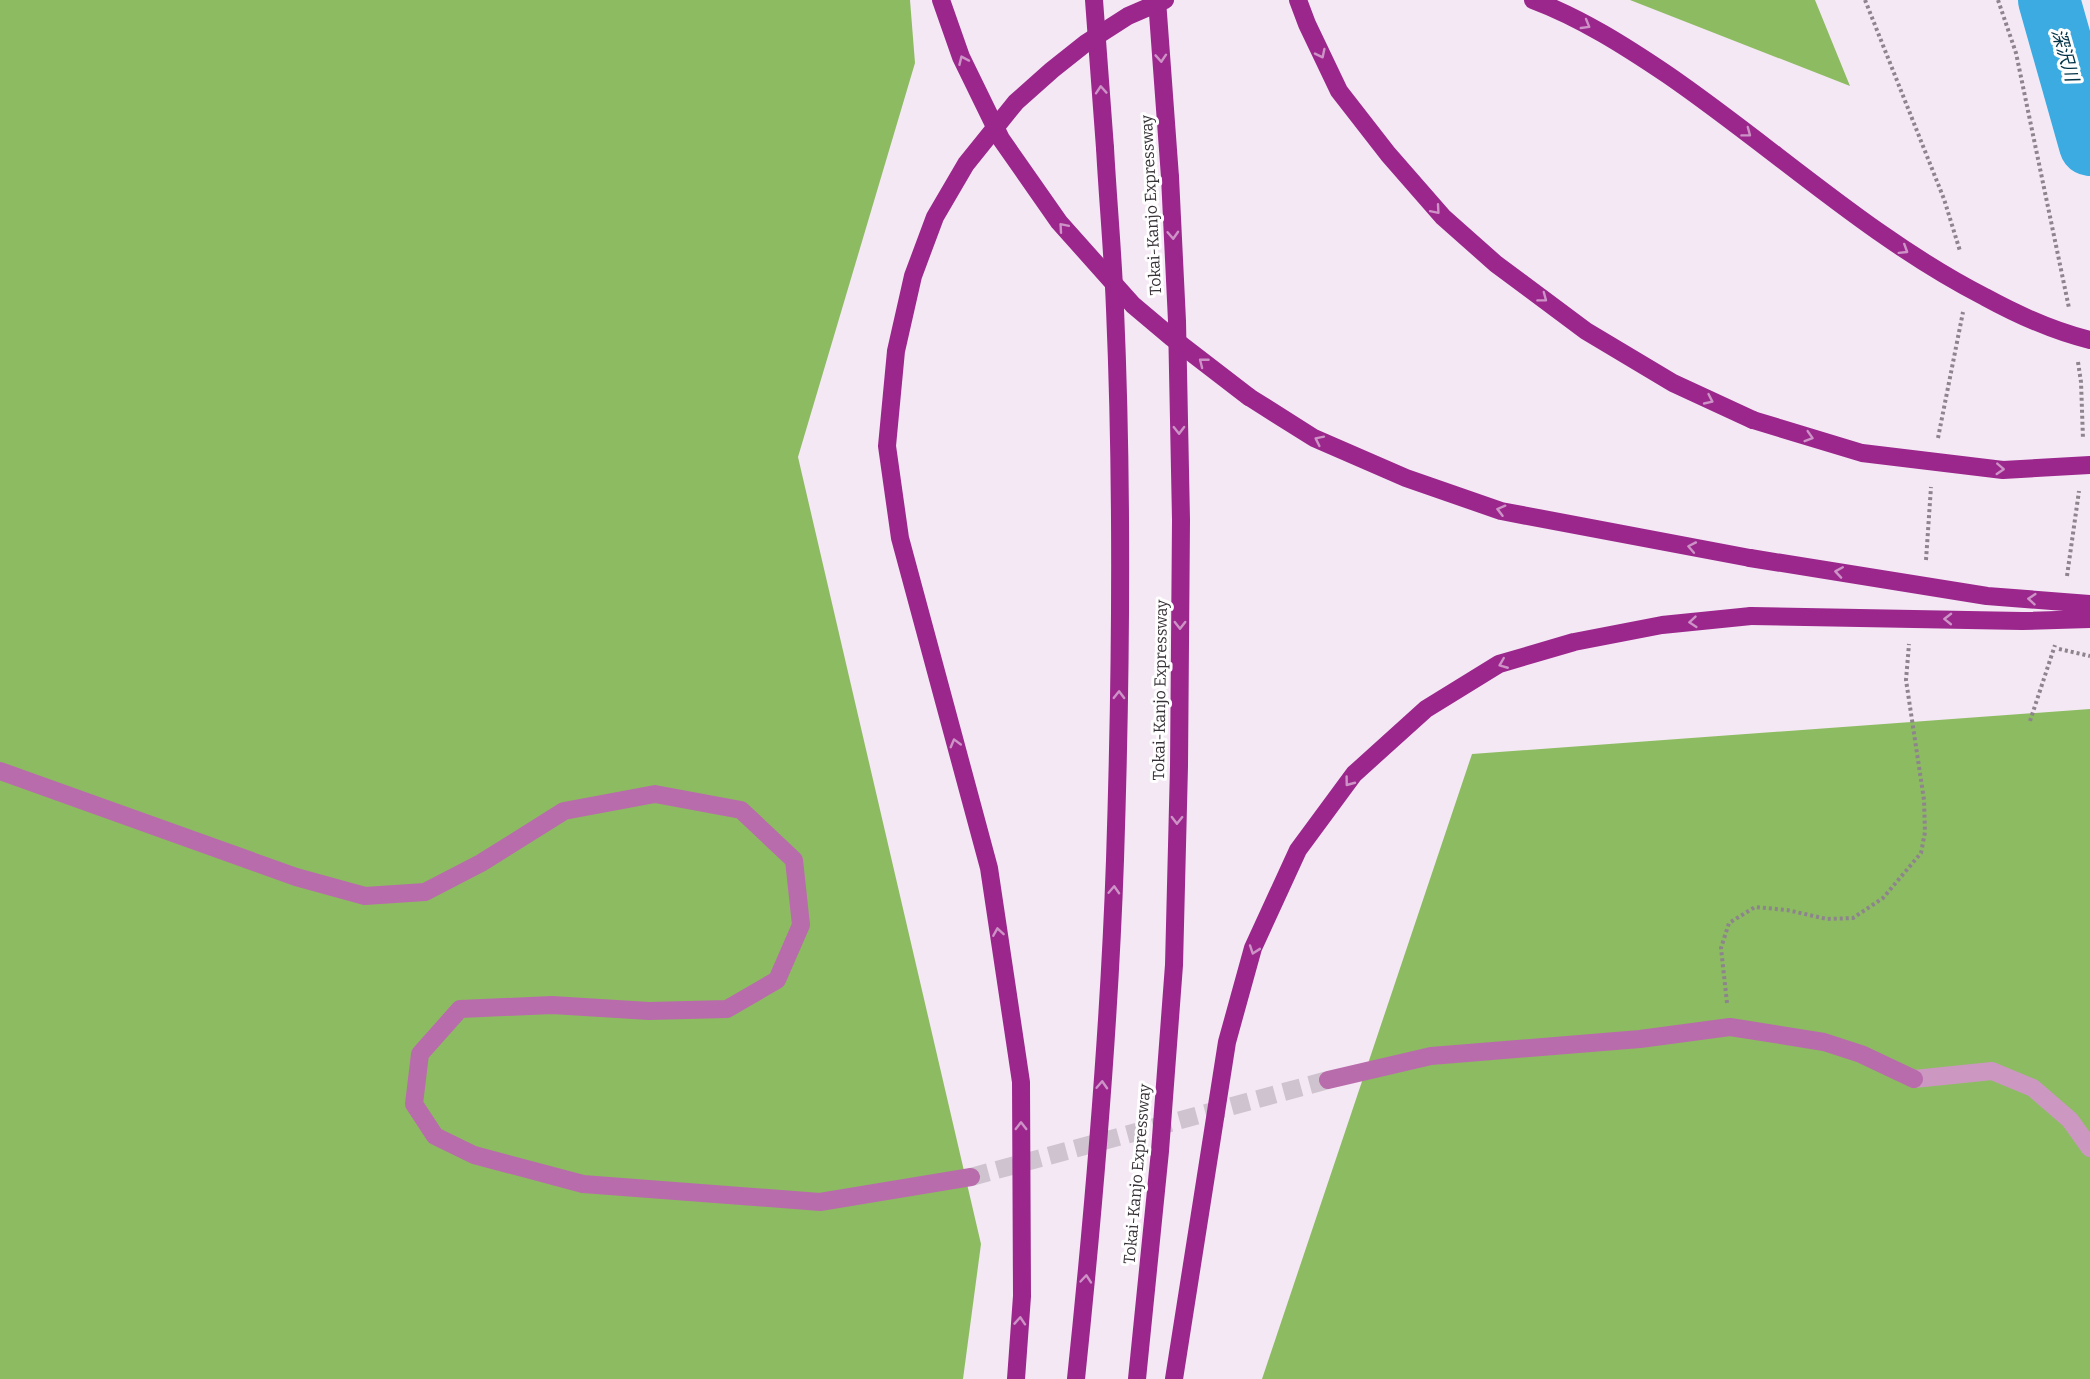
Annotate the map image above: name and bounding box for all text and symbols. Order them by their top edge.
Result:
one-way arrow [1580,17,1590,29]
water label: 深沢川 [2047,26,2084,86]
one-way arrow [1314,47,1326,58]
one-way arrow [1154,54,1167,63]
one-way arrow [958,56,970,67]
one-way arrow [1094,85,1107,94]
street label: Tokai-Kanjo Expressway [1137,114,1165,296]
one-way arrow [1741,126,1752,137]
one-way arrow [1429,203,1440,214]
one-way arrow [1059,223,1070,234]
one-way arrow [1166,231,1179,240]
one-way arrow [1898,242,1908,254]
one-way arrow [1536,291,1547,302]
one-way arrow [1199,358,1210,369]
one-way arrow [1702,393,1713,405]
one-way arrow [1173,426,1185,435]
one-way arrow [1803,430,1814,442]
one-way arrow [1315,435,1326,447]
one-way arrow [1996,462,2005,475]
one-way arrow [1496,505,1507,517]
one-way arrow [1688,541,1698,554]
one-way arrow [1834,567,1843,579]
one-way arrow [2027,593,2036,606]
street label: Tokai-Kanjo Expressway [1149,599,1171,781]
one-way arrow [1943,613,1952,625]
one-way arrow [1688,615,1697,628]
one-way arrow [1174,621,1186,630]
one-way arrow [1498,657,1509,669]
one-way arrow [1113,691,1125,700]
one-way arrow [949,738,962,748]
one-way arrow [1346,775,1357,786]
one-way arrow [1171,816,1184,825]
one-way arrow [1107,886,1120,895]
one-way arrow [993,928,1005,937]
one-way arrow [1248,944,1261,955]
one-way arrow [1095,1080,1108,1089]
street label: Tokai-Kanjo Expressway [1120,1083,1154,1265]
one-way arrow [1015,1121,1027,1130]
one-way arrow [1079,1274,1092,1284]
one-way arrow [1013,1316,1026,1325]

